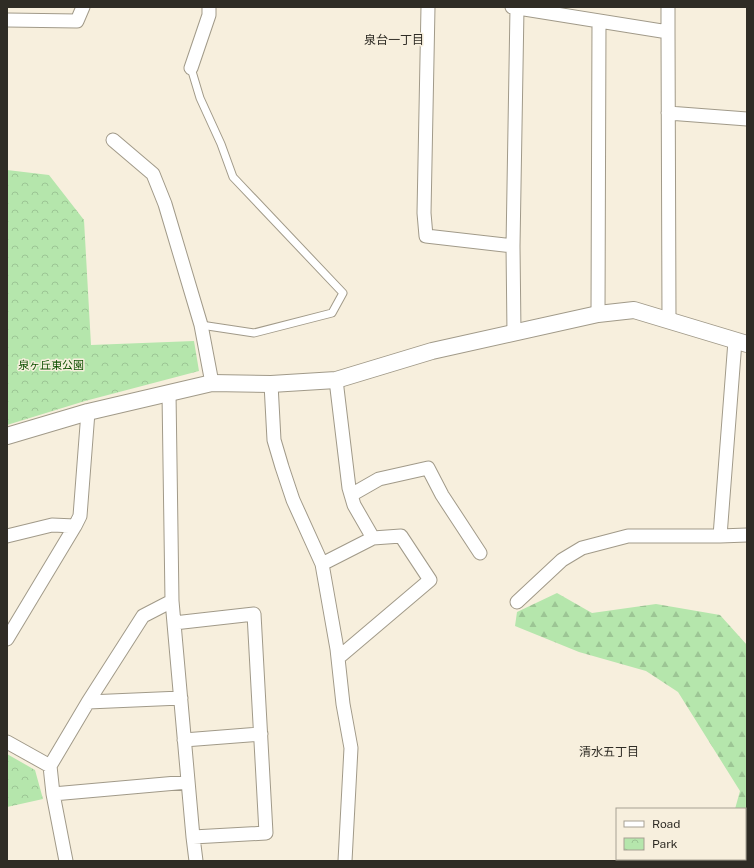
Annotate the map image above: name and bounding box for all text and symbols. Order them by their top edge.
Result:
district label: 泉台一丁目 [364,33,424,47]
park label: 泉ヶ丘東公園 [18,359,84,371]
district label: 清水五丁目 [579,745,639,759]
legend [616,808,746,860]
text: Road [652,817,680,831]
text: Park [652,837,678,851]

